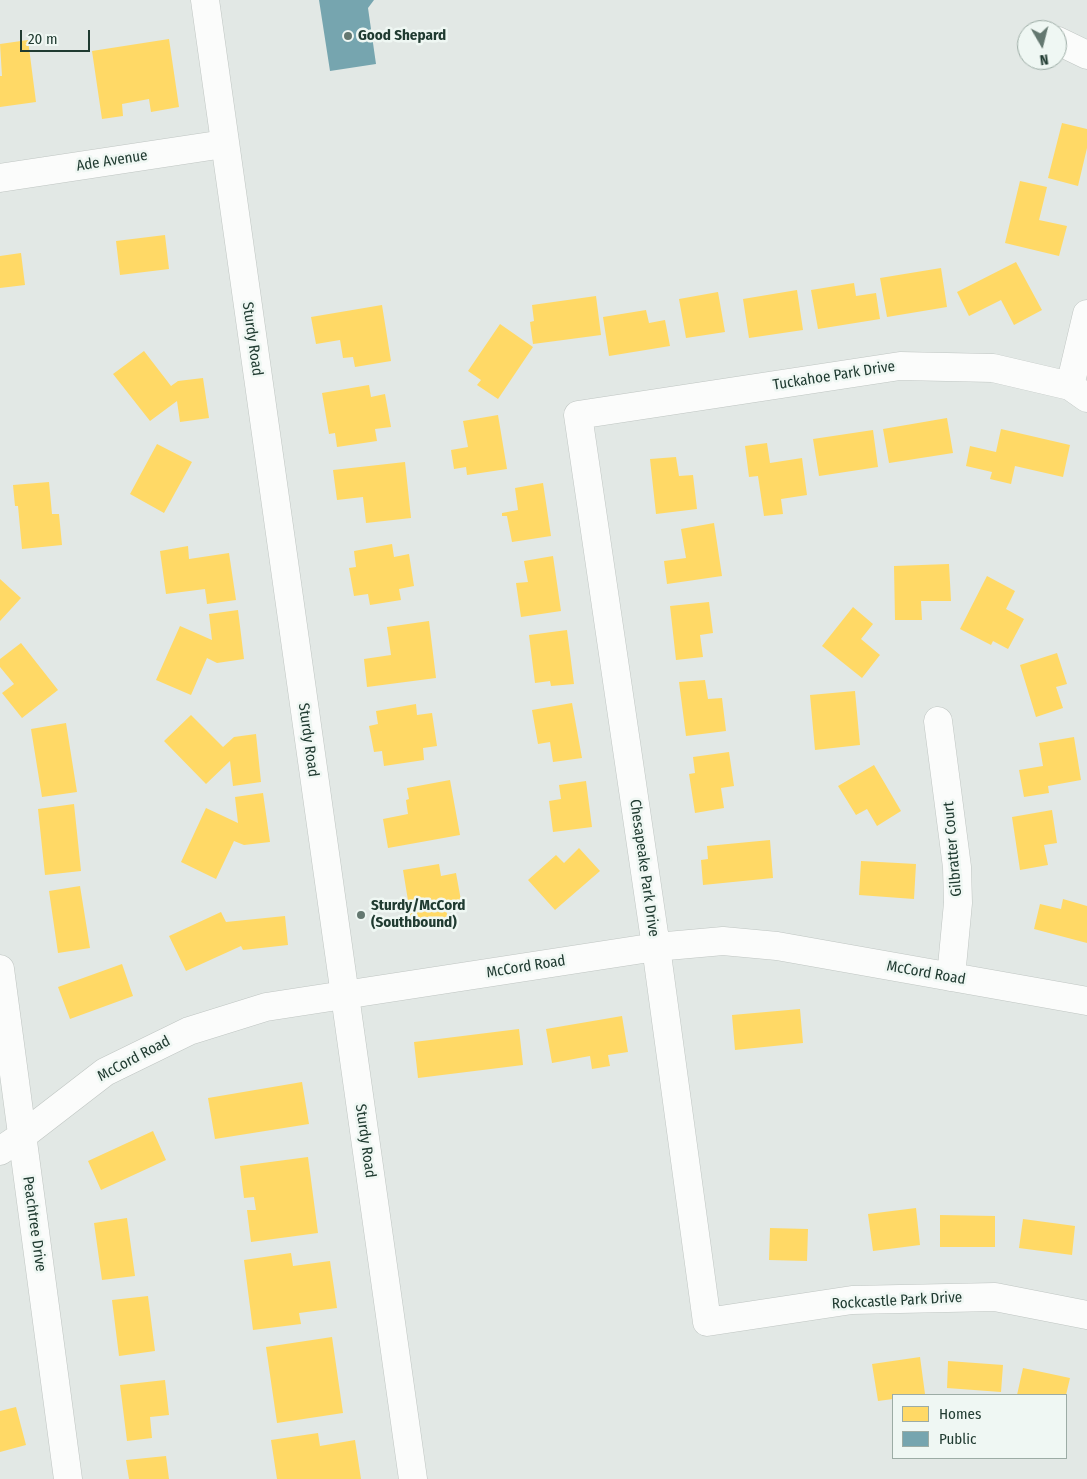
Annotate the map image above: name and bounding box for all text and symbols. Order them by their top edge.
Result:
scale bar [22,20,92,52]
north arrow [1017,20,1067,70]
place label: Good Shepard [358,27,446,45]
text: 20 m [28,30,58,48]
marker: Good Shepard [342,30,354,42]
text: N [1039,50,1049,68]
street label: Ade Avenue [75,146,149,176]
street label: Sturdy Road [238,301,266,377]
street label: Tuckahoe Park Drive [772,357,896,395]
street label: Sturdy Road [294,702,322,778]
street label: Chesapeake Park Drive [625,798,663,938]
street label: Gilbratter Court [940,801,966,897]
place label: Sturdy/McCord (Southbound) [371,897,465,932]
marker: Sturdy/McCord (Southbound) [355,909,367,921]
street label: McCord Road [485,952,567,982]
street label: McCord Road [885,957,967,989]
street label: McCord Road [95,1032,173,1086]
street label: Sturdy Road [351,1103,379,1179]
street label: Peachtree Drive [18,1175,50,1273]
street label: Rockcastle Park Drive [831,1289,963,1313]
legend [892,1394,1067,1459]
text: Homes [939,1405,981,1423]
text: Public [939,1430,976,1448]

